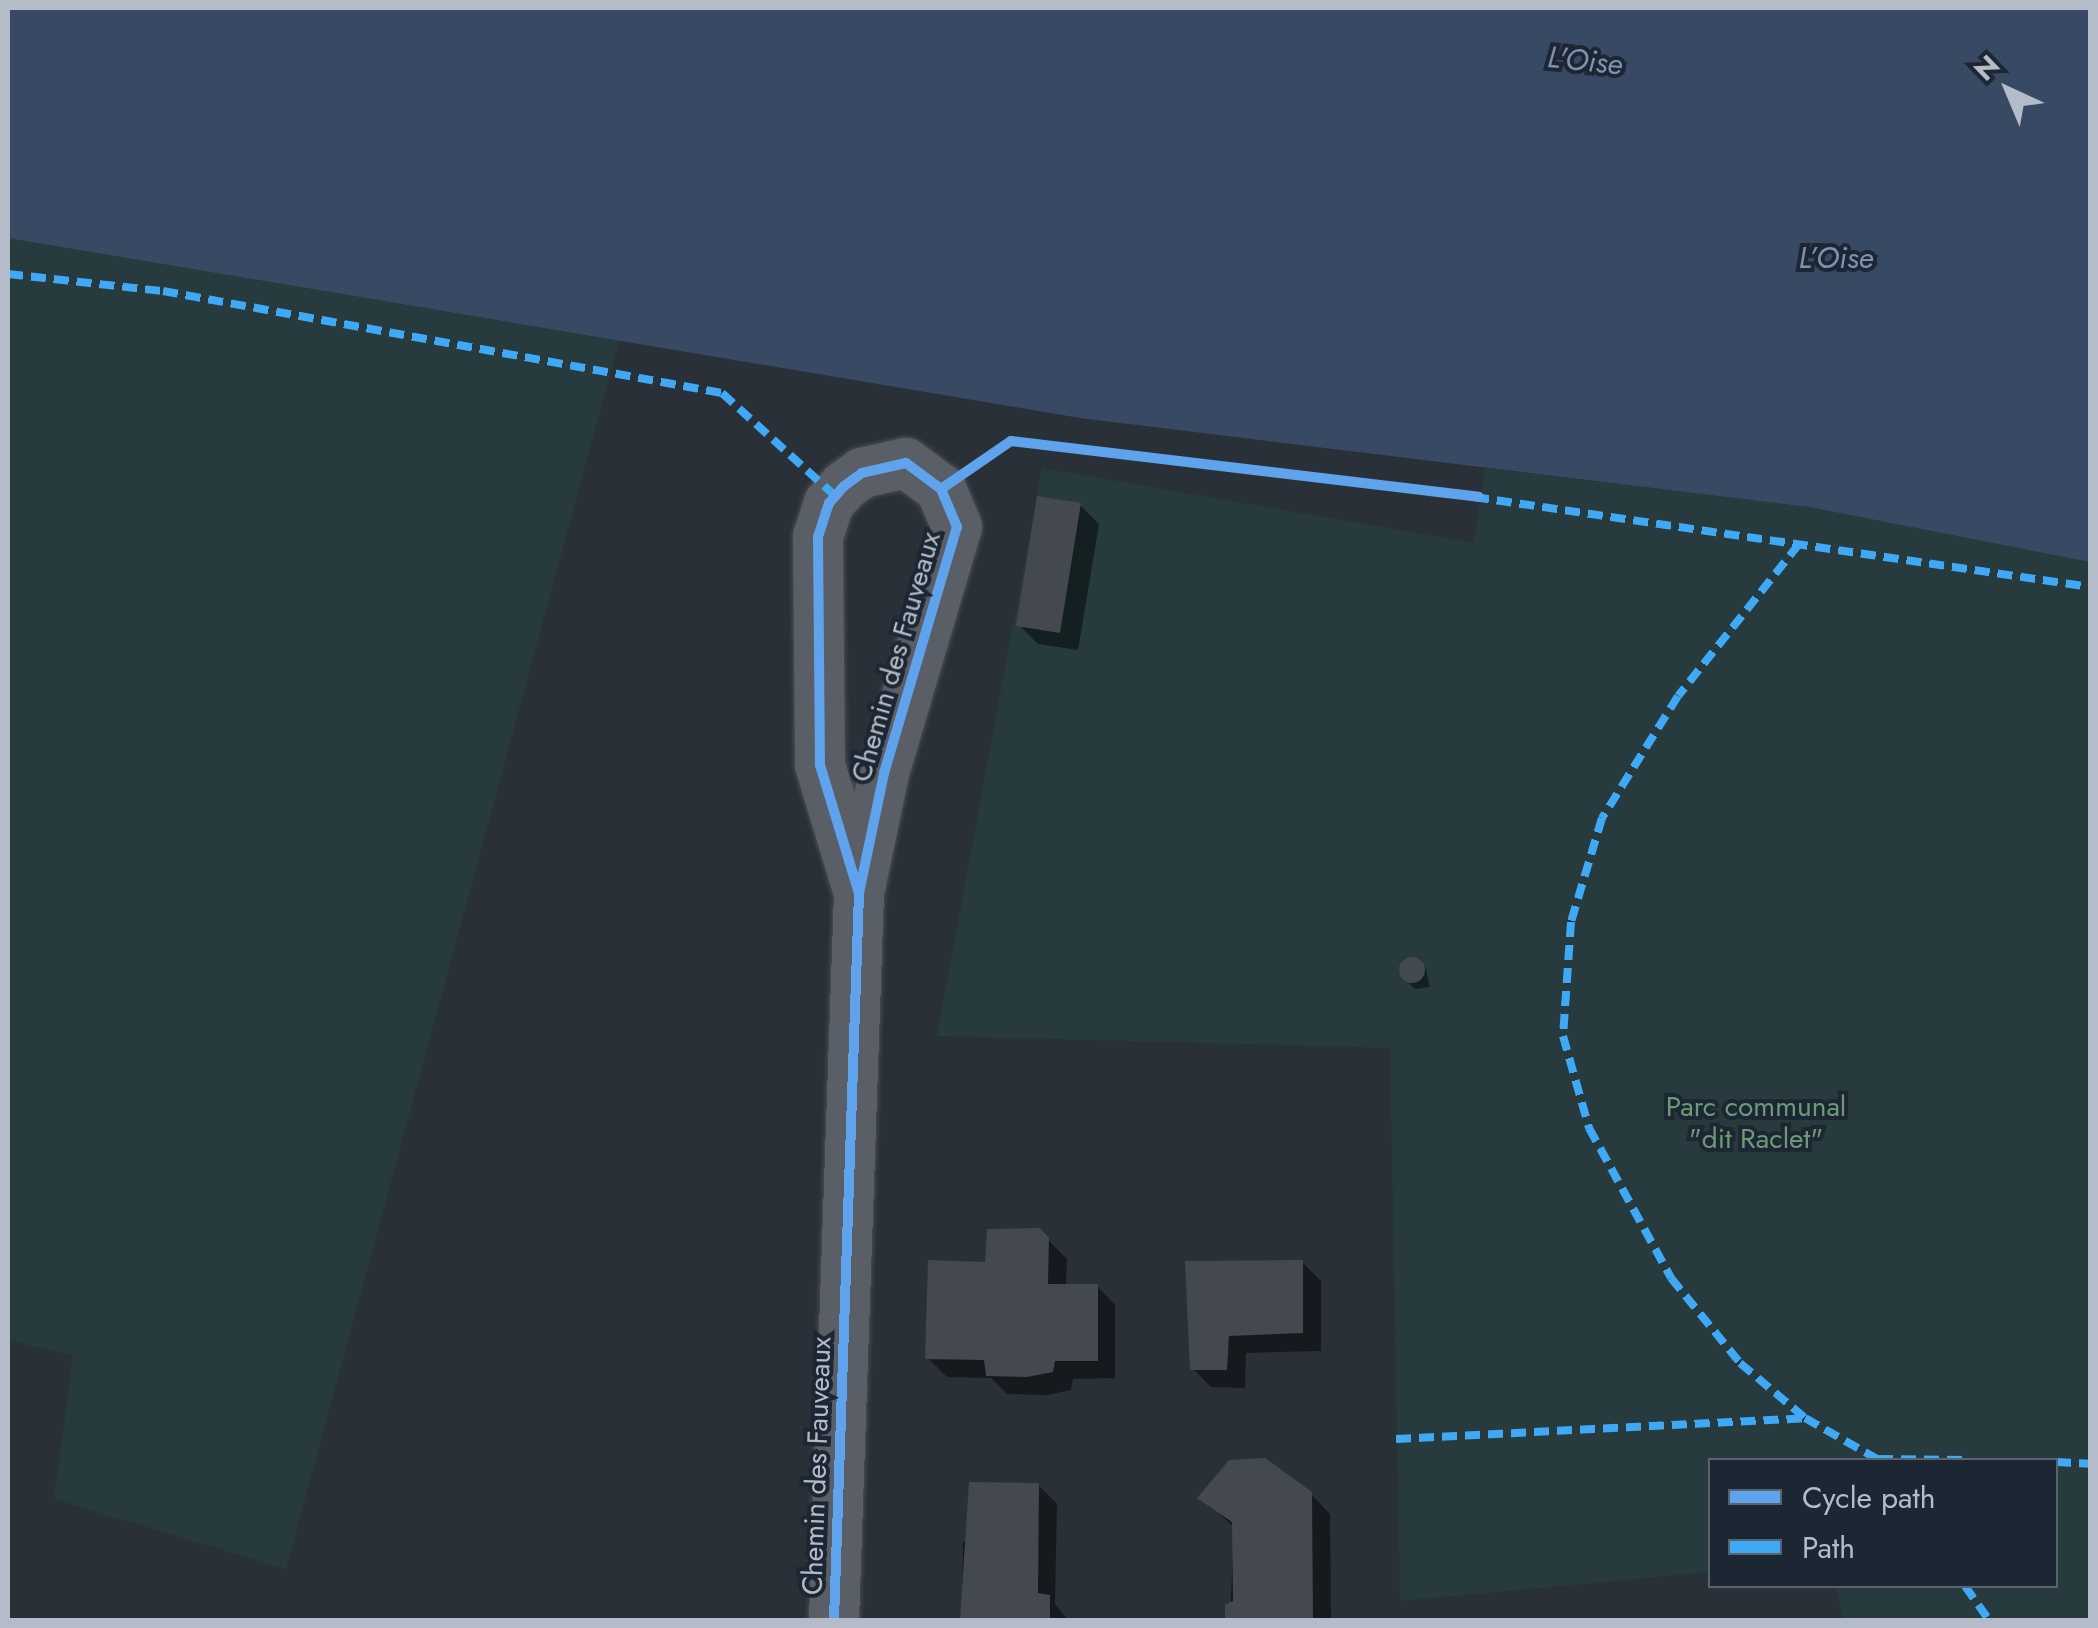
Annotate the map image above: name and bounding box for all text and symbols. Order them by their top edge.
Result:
water label: L'Oise [1546,39,1624,83]
north arrow [1958,40,2058,140]
text: N [1965,46,2009,91]
water label: L’Oise [1799,240,1873,276]
street label: Chemin des Fauveaux [844,528,948,786]
park label: Parc communal "dit Raclet" [1666,1090,1846,1156]
street label: Chemin des Fauveaux [796,1336,838,1596]
legend [1708,1458,2058,1588]
text: Cycle path [1802,1476,1935,1519]
text: Path [1802,1526,1855,1569]

